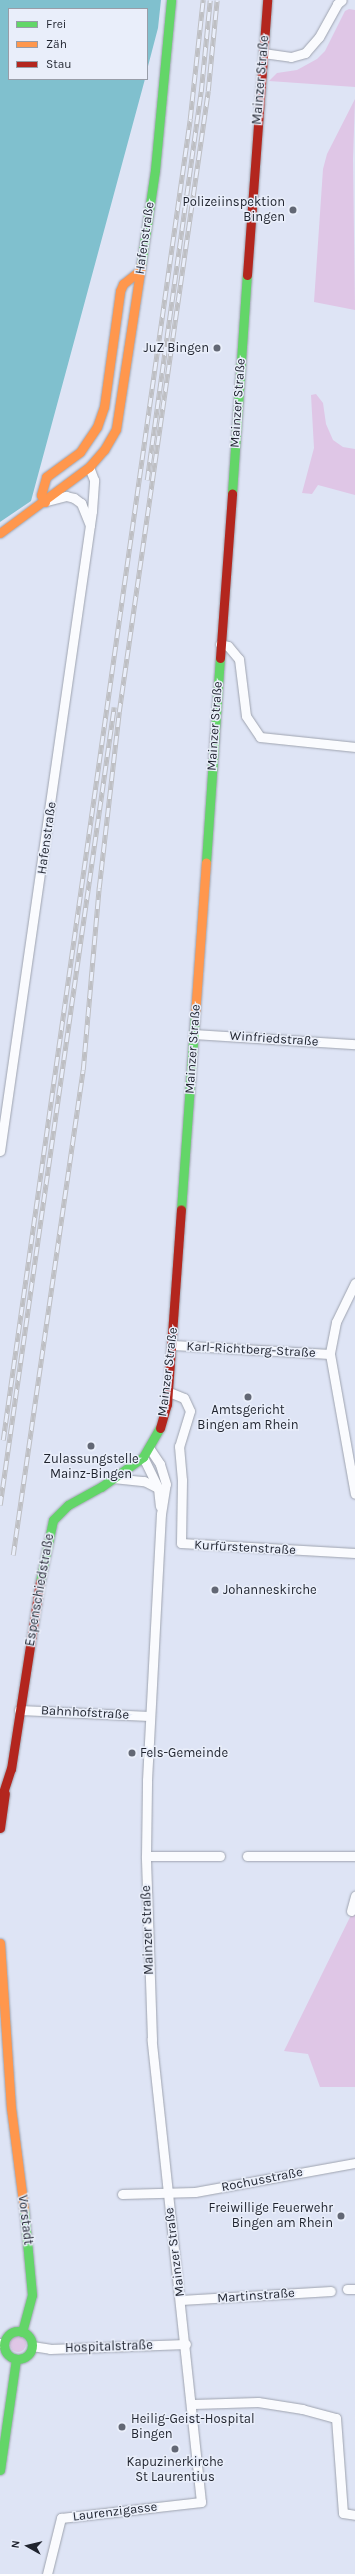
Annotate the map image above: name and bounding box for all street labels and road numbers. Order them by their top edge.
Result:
street label: Mainzer Straße [249,35,273,125]
street label: Hafenstraße [132,201,158,275]
street label: Mainzer Straße [227,358,249,448]
street label: Mainzer Straße [204,681,226,771]
street label: Hafenstraße [34,801,60,875]
street label: Mainzer Straße [182,1004,204,1094]
street label: Winfriedstraße [229,1028,319,1050]
street label: Mainzer Straße [155,1326,181,1418]
street label: Karl-Richtberg-Straße [186,1339,316,1361]
street label: Espenschiedstraße [22,1532,58,1648]
street label: Kurfürstenstraße [194,1538,296,1558]
street label: Bahnhofstraße [41,1703,129,1723]
street label: Mainzer Straße [139,1885,157,1975]
street label: Rochusstraße [220,2164,304,2196]
street label: Vorstadt [14,2194,36,2246]
street label: Mainzer Straße [162,2206,188,2298]
street label: Martinstraße [217,2286,295,2306]
street label: Hospitalstraße [65,2338,153,2356]
street label: Laurenzigasse [72,2499,158,2525]

